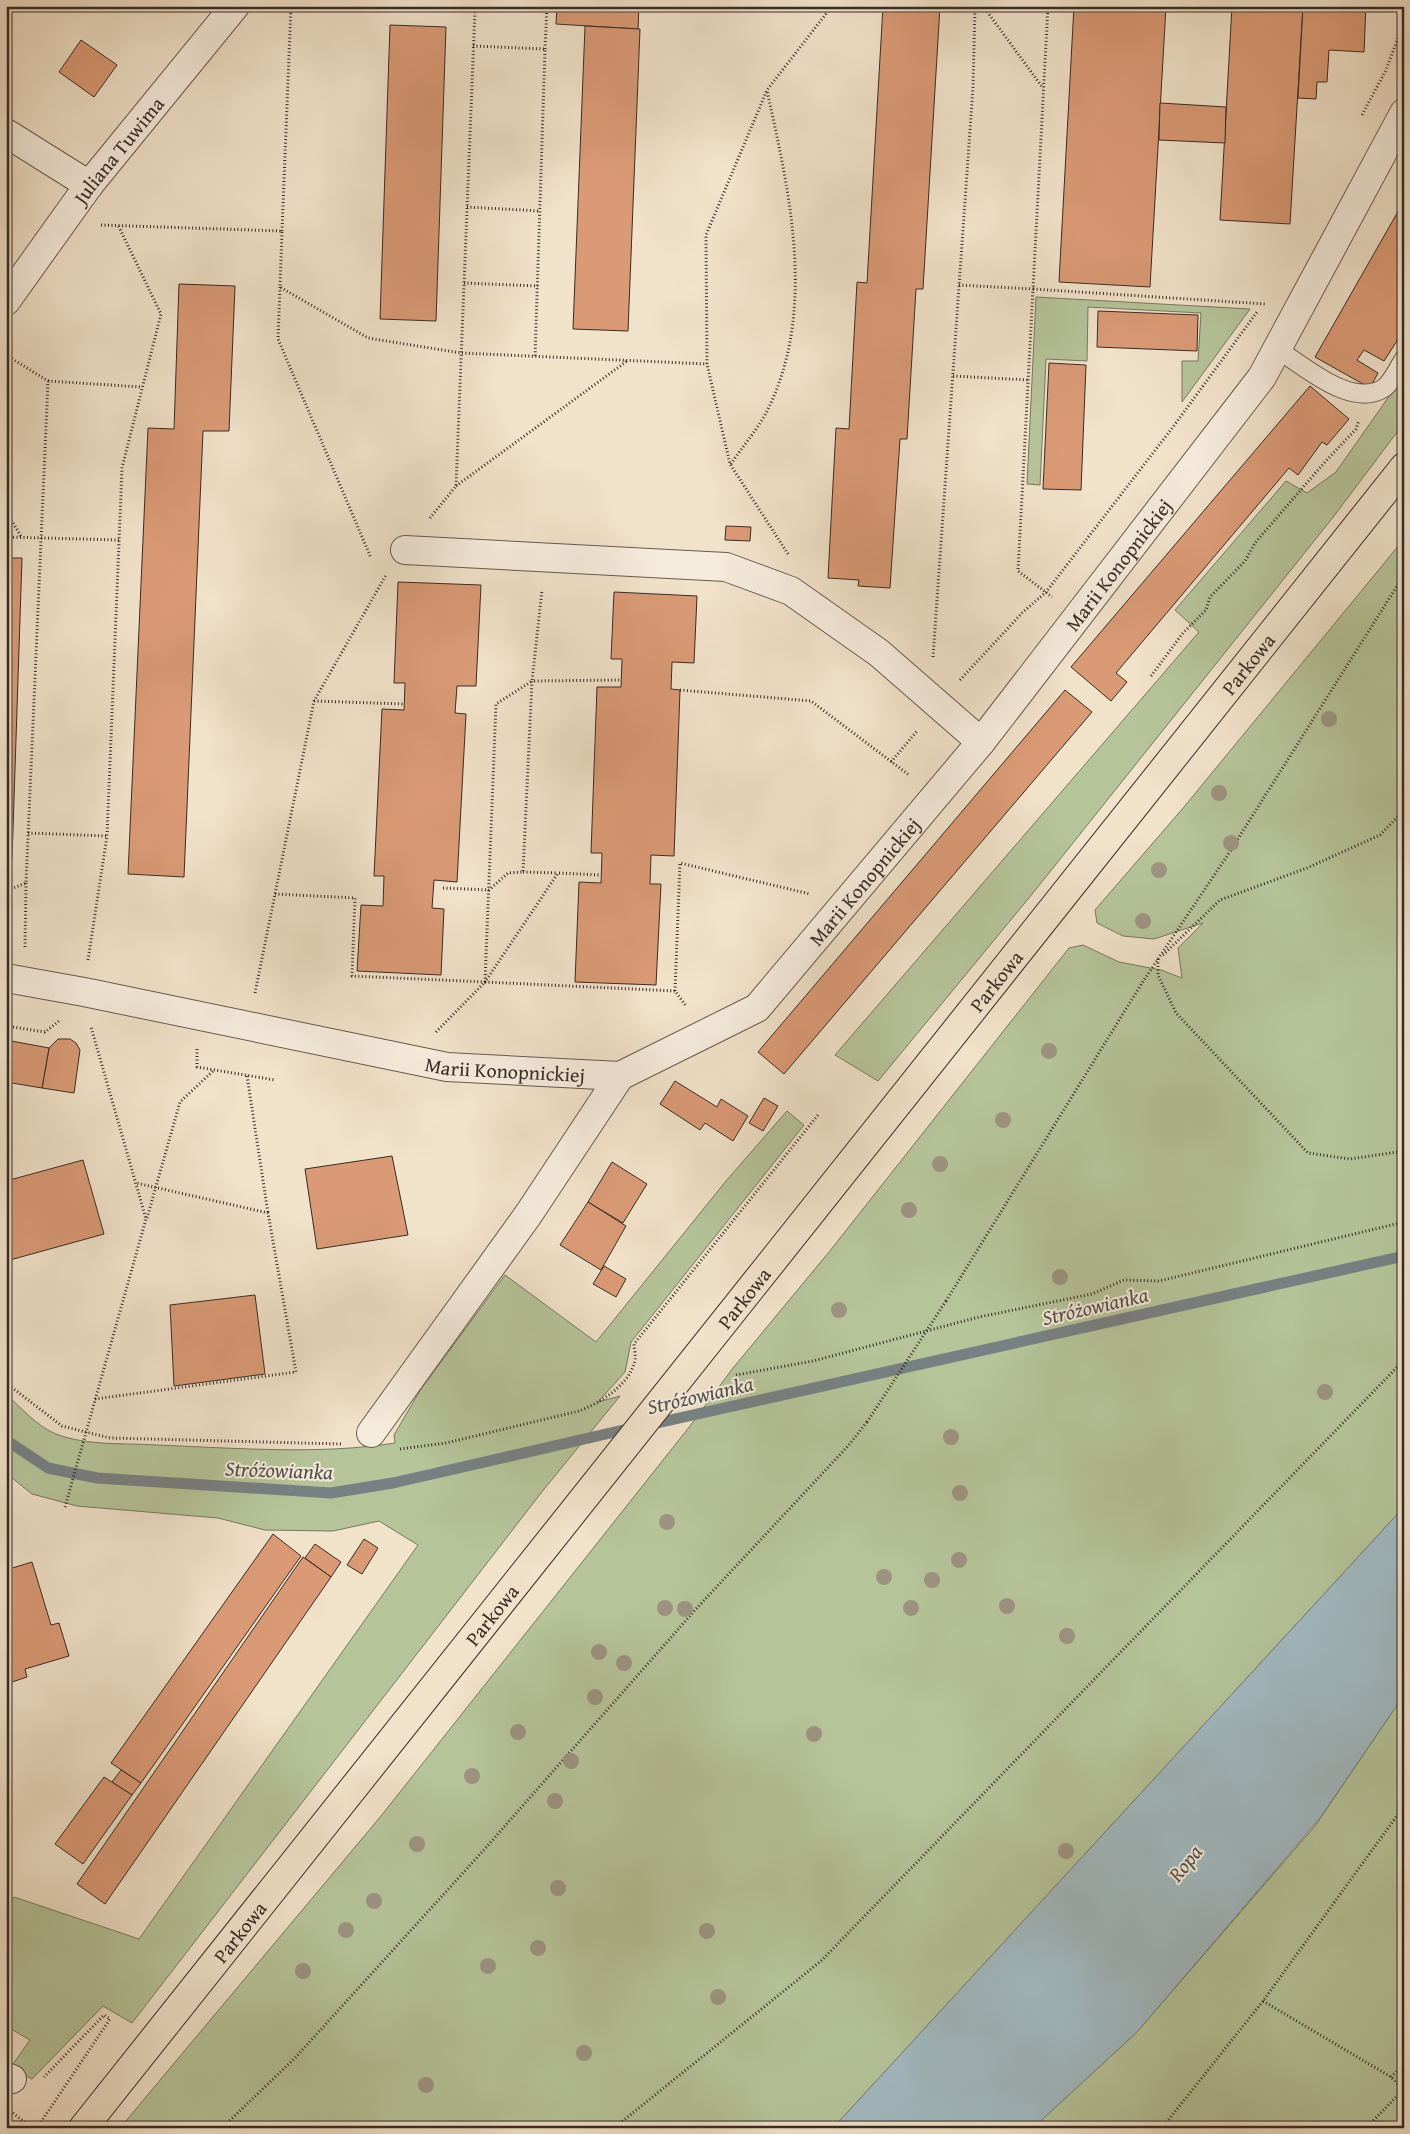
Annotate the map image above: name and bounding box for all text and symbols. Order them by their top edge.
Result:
street label: Juliana Tuwima [64,90,171,212]
street label: Marii Konopnickiej [1057,492,1178,637]
street label: Parkowa [1214,626,1282,701]
street label: Marii Konopnickiej [801,811,927,952]
street label: Parkowa [962,943,1029,1018]
street label: Marii Konopnickiej [423,1048,586,1089]
street label: Parkowa [710,1260,777,1335]
water label: Stróżowianka [1039,1279,1151,1333]
water label: Stróżowianka [644,1368,756,1422]
water label: Stróżowianka [224,1453,334,1487]
street label: Parkowa [458,1577,525,1652]
water label: Ropa [1160,1837,1210,1889]
street label: Parkowa [206,1894,273,1969]

